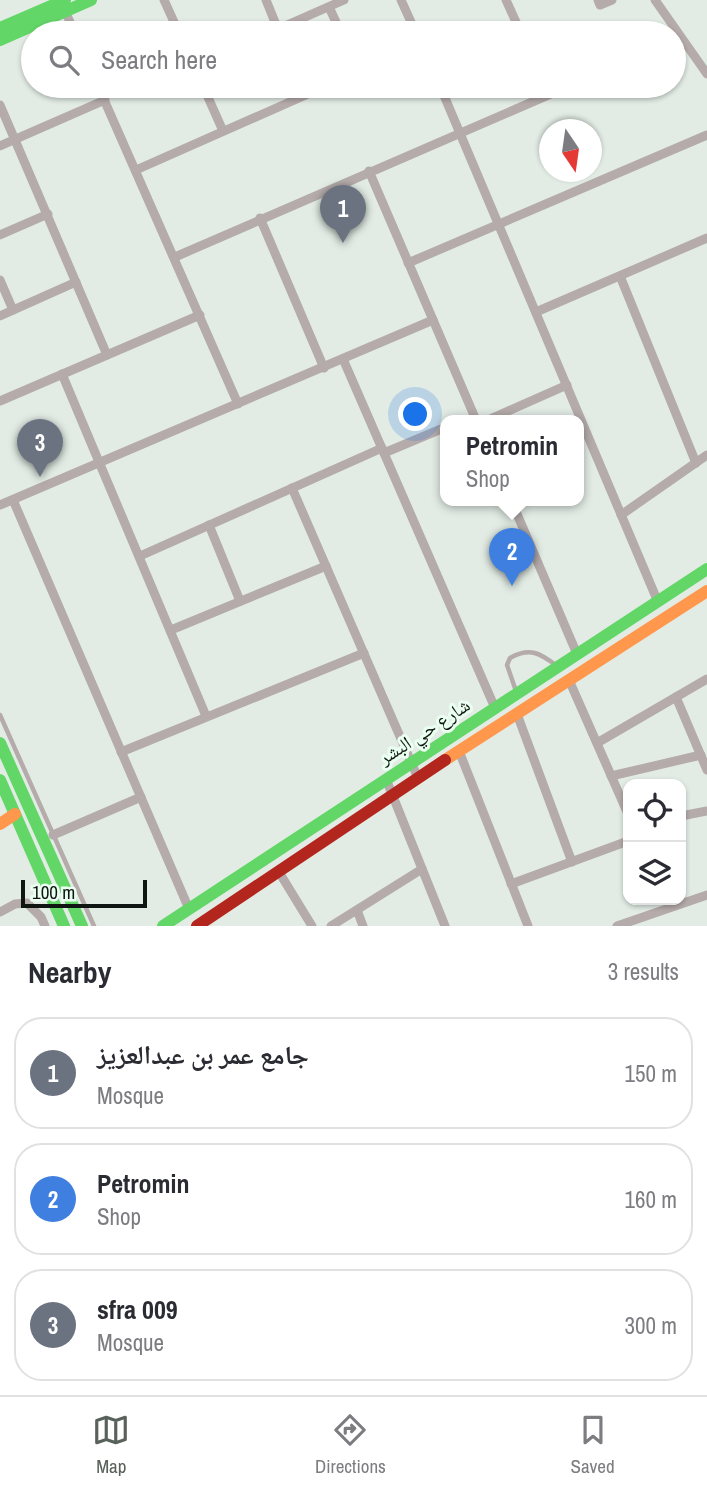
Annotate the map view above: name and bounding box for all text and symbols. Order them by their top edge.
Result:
search box [21,21,686,98]
icon: search [45,41,83,79]
text: Search here [101,42,217,77]
north arrow [539,119,602,182]
pin: 1 [320,185,366,243]
your location [398,397,432,431]
popup [440,415,584,506]
pin: 3 [17,419,63,477]
text: Petromin [466,428,558,463]
text: Shop [466,463,510,494]
pin: 2 [489,528,535,586]
street label: شارع حي البشر [372,692,476,773]
map controls [623,779,686,905]
button: locate [623,779,686,842]
button: layers [623,842,686,905]
scale bar [21,877,147,909]
text: 100 m [32,879,75,905]
text: Nearby [28,952,111,992]
text: 3 results [608,956,679,987]
text: جامع عمر بن عبدالعزيز [97,1037,309,1072]
text: 1 [48,1058,58,1089]
text: 150 m [625,1058,677,1089]
text: Mosque [97,1080,164,1111]
text: Petromin [97,1166,189,1201]
text: 2 [48,1184,58,1215]
text: 160 m [625,1184,677,1215]
text: Shop [97,1201,141,1232]
text: sfra 009 [97,1292,178,1327]
text: 3 [48,1310,58,1341]
text: 300 m [625,1310,677,1341]
text: Mosque [97,1327,164,1358]
tab: Map [92,1411,130,1479]
tab: Directions [315,1411,386,1479]
tab: Saved [571,1411,615,1479]

